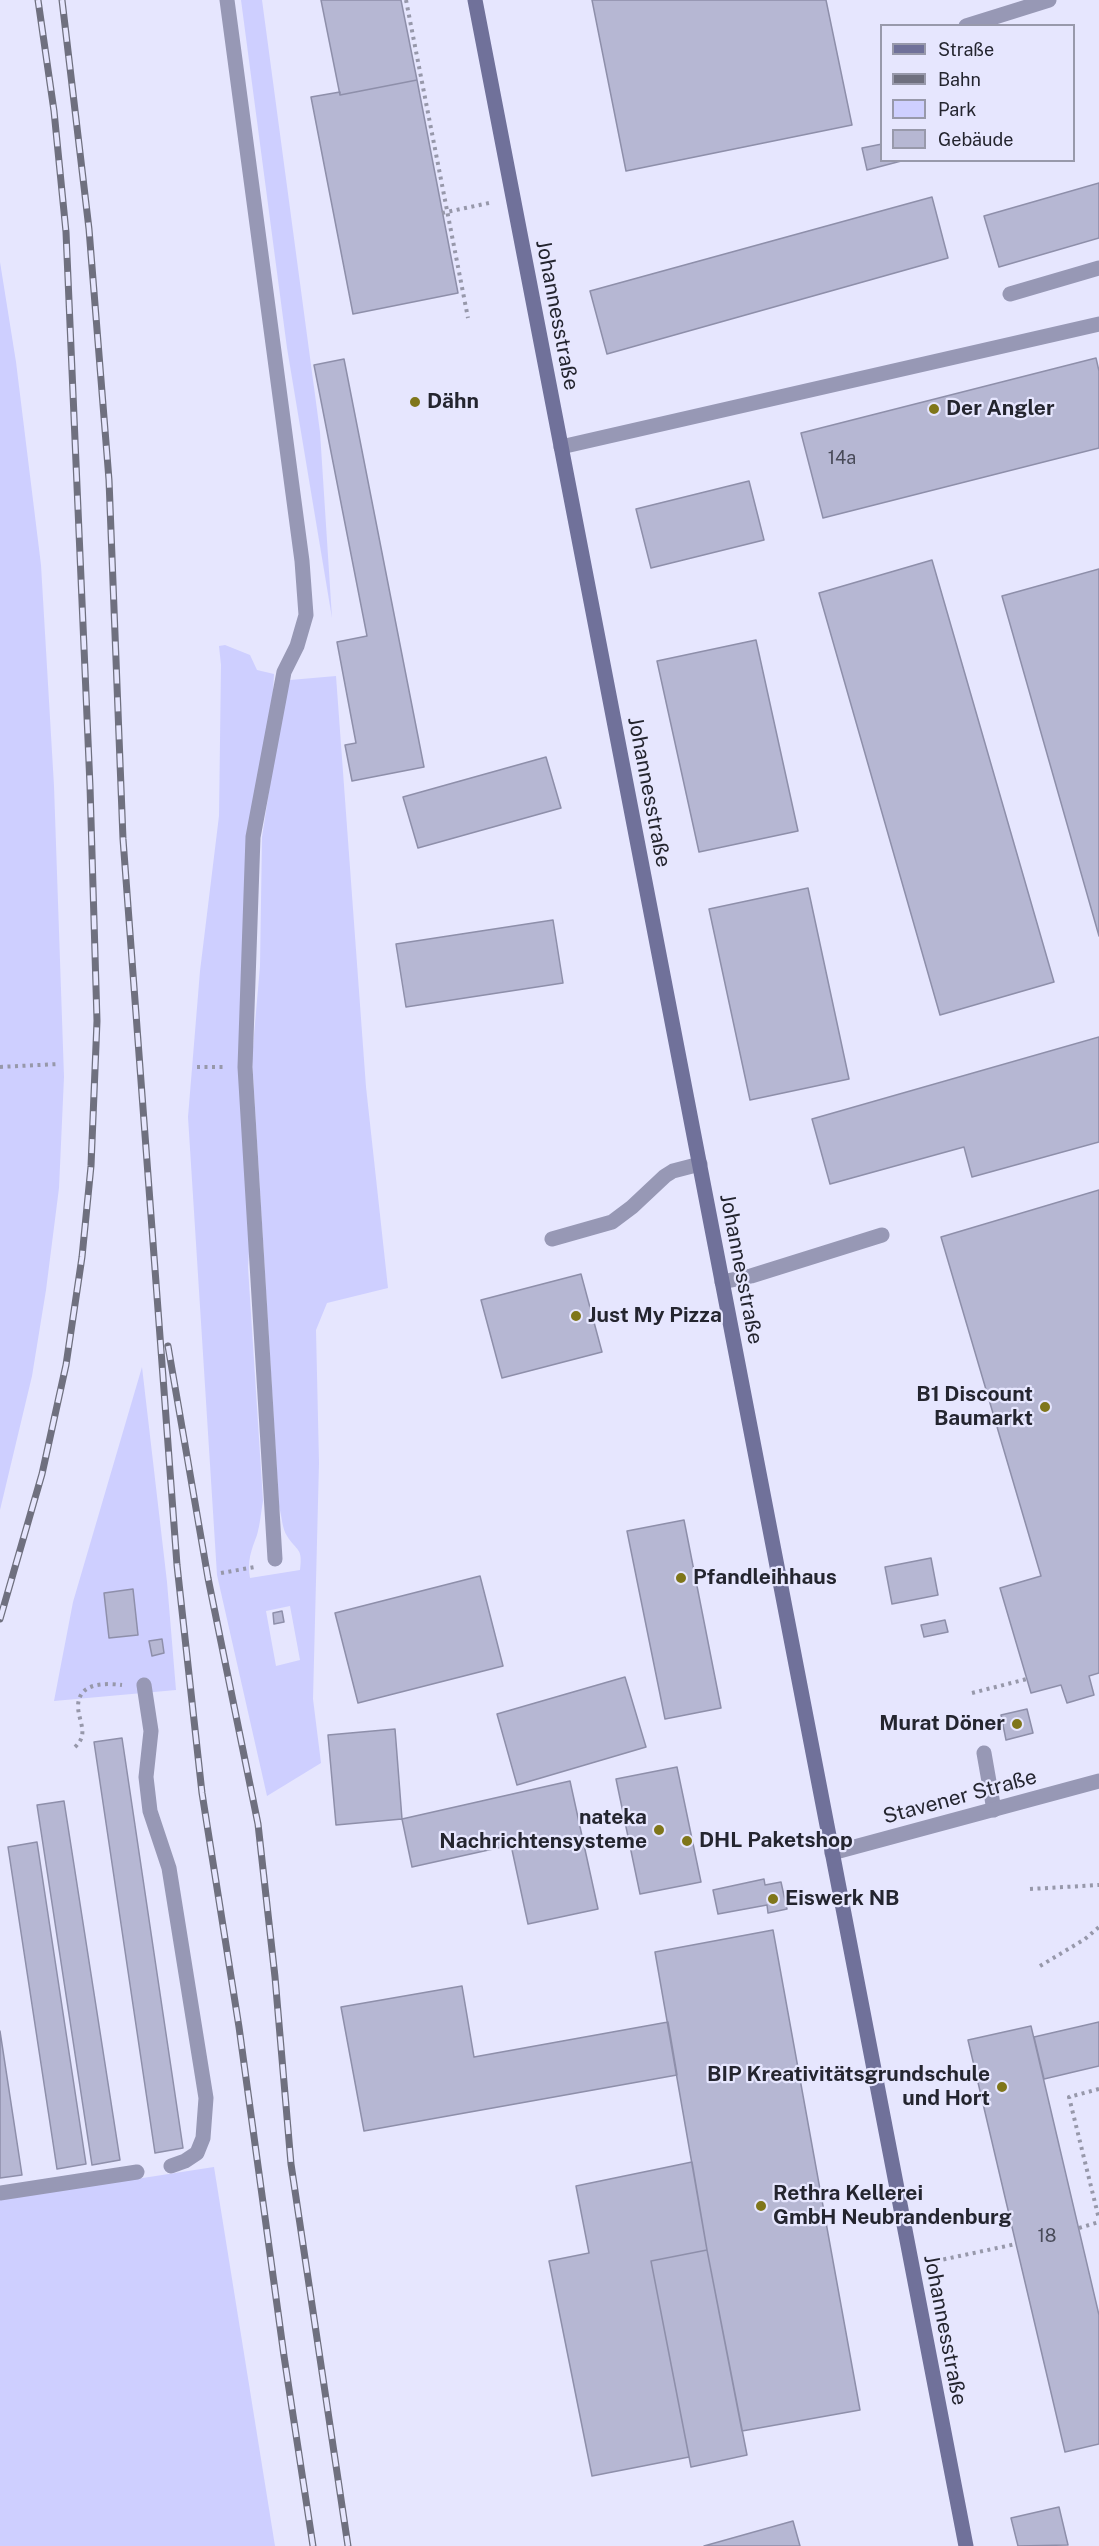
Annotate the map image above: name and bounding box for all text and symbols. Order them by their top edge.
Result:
legend [880,24,1075,162]
text: Straße [938,39,994,60]
text: Bahn [938,69,981,90]
text: Park [938,99,976,120]
text: Gebäude [938,129,1013,150]
street label: Johannesstraße [530,238,584,392]
place label: Dähn [427,389,479,415]
marker: Dähn [408,395,422,409]
place label: Der Angler [946,396,1055,422]
marker: Der Angler [927,402,941,416]
house number: 14a [828,447,856,469]
street label: Johannesstraße [622,715,676,869]
street label: Johannesstraße [714,1192,768,1346]
place label: Just My Pizza [588,1303,722,1329]
marker: Just My Pizza [569,1309,583,1323]
place label: B1 Discount Baumarkt [916,1382,1033,1432]
marker: B1 Discount Baumarkt [1038,1400,1052,1414]
place label: Pfandleihhaus [693,1565,837,1591]
marker: Pfandleihhaus [674,1571,688,1585]
place label: Murat Döner [879,1711,1005,1737]
marker: Murat Döner [1010,1717,1024,1731]
street label: Stavener Straße [880,1764,1040,1830]
place label: nateka Nachrichtensysteme [439,1805,647,1855]
marker: nateka Nachrichtensysteme [652,1823,666,1837]
place label: DHL Paketshop [699,1828,853,1854]
marker: DHL Paketshop [680,1834,694,1848]
place label: Eiswerk NB [785,1886,899,1912]
marker: Eiswerk NB [766,1892,780,1906]
place label: BIP Kreativitätsgrundschule und Hort [707,2062,990,2112]
marker: BIP Kreativitätsgrundschule und Hort [995,2080,1009,2094]
place label: Rethra Kellerei GmbH Neubrandenburg [773,2181,1012,2231]
marker: Rethra Kellerei GmbH Neubrandenburg [754,2199,768,2213]
house number: 18 [1038,2225,1056,2247]
street label: Johannesstraße [918,2253,972,2407]

